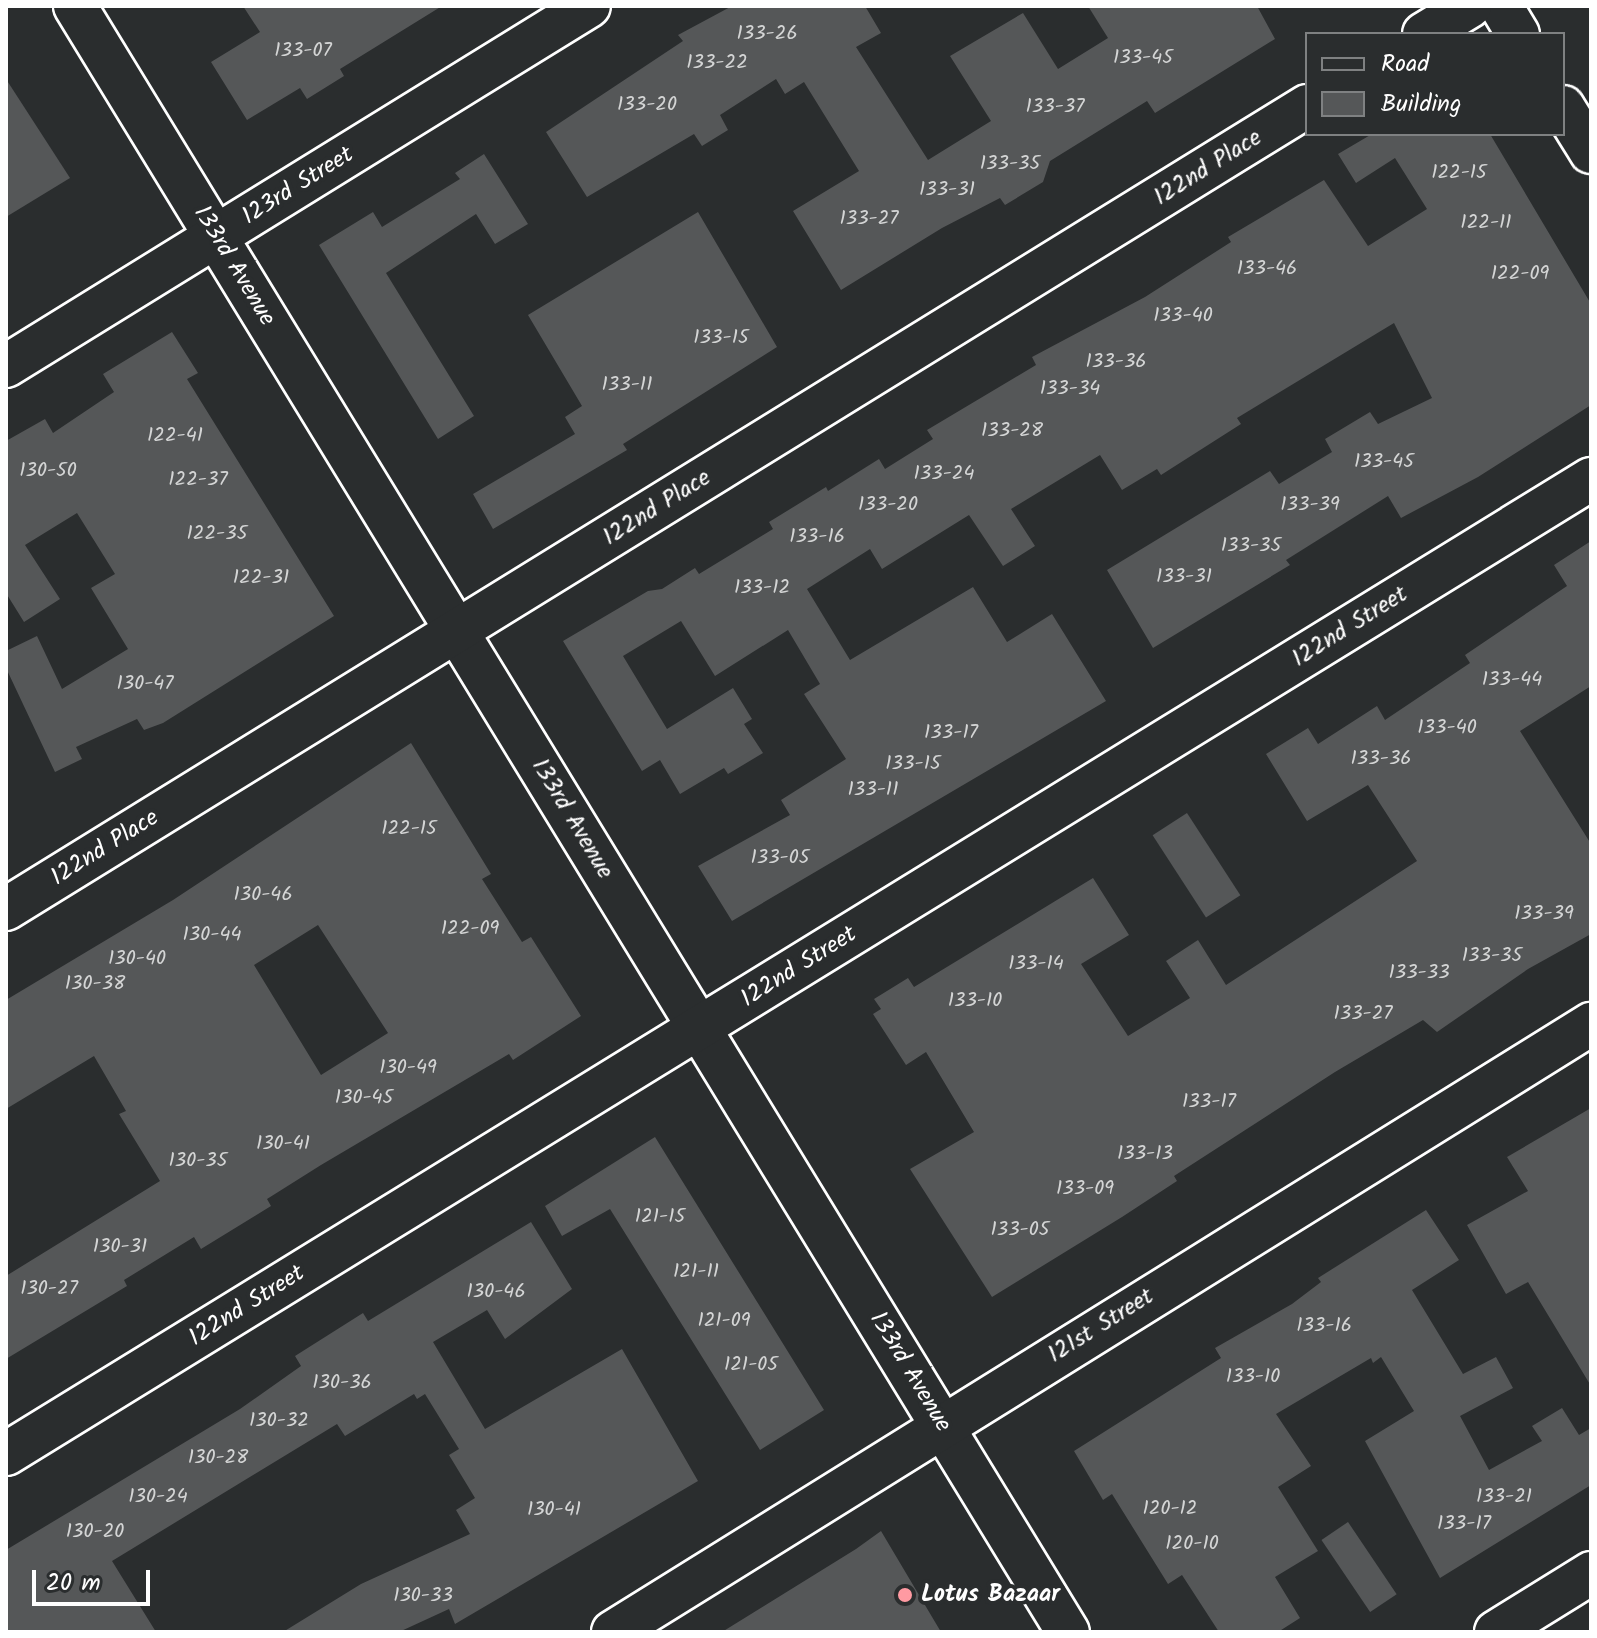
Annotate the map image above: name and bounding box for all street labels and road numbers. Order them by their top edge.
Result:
street label: 122nd Place [1149,124,1267,212]
street label: 123rd Street [237,141,359,231]
street label: 133rd Avenue [187,201,281,331]
street label: 122nd Place [598,464,716,552]
street label: 122nd Street [1287,580,1413,674]
street label: 133rd Avenue [525,754,619,884]
street label: 122nd Place [46,804,164,892]
street label: 122nd Street [736,920,862,1014]
street label: 122nd Street [184,1259,310,1353]
street label: 121st Street [1043,1282,1159,1370]
street label: 133rd Avenue [863,1307,957,1437]

